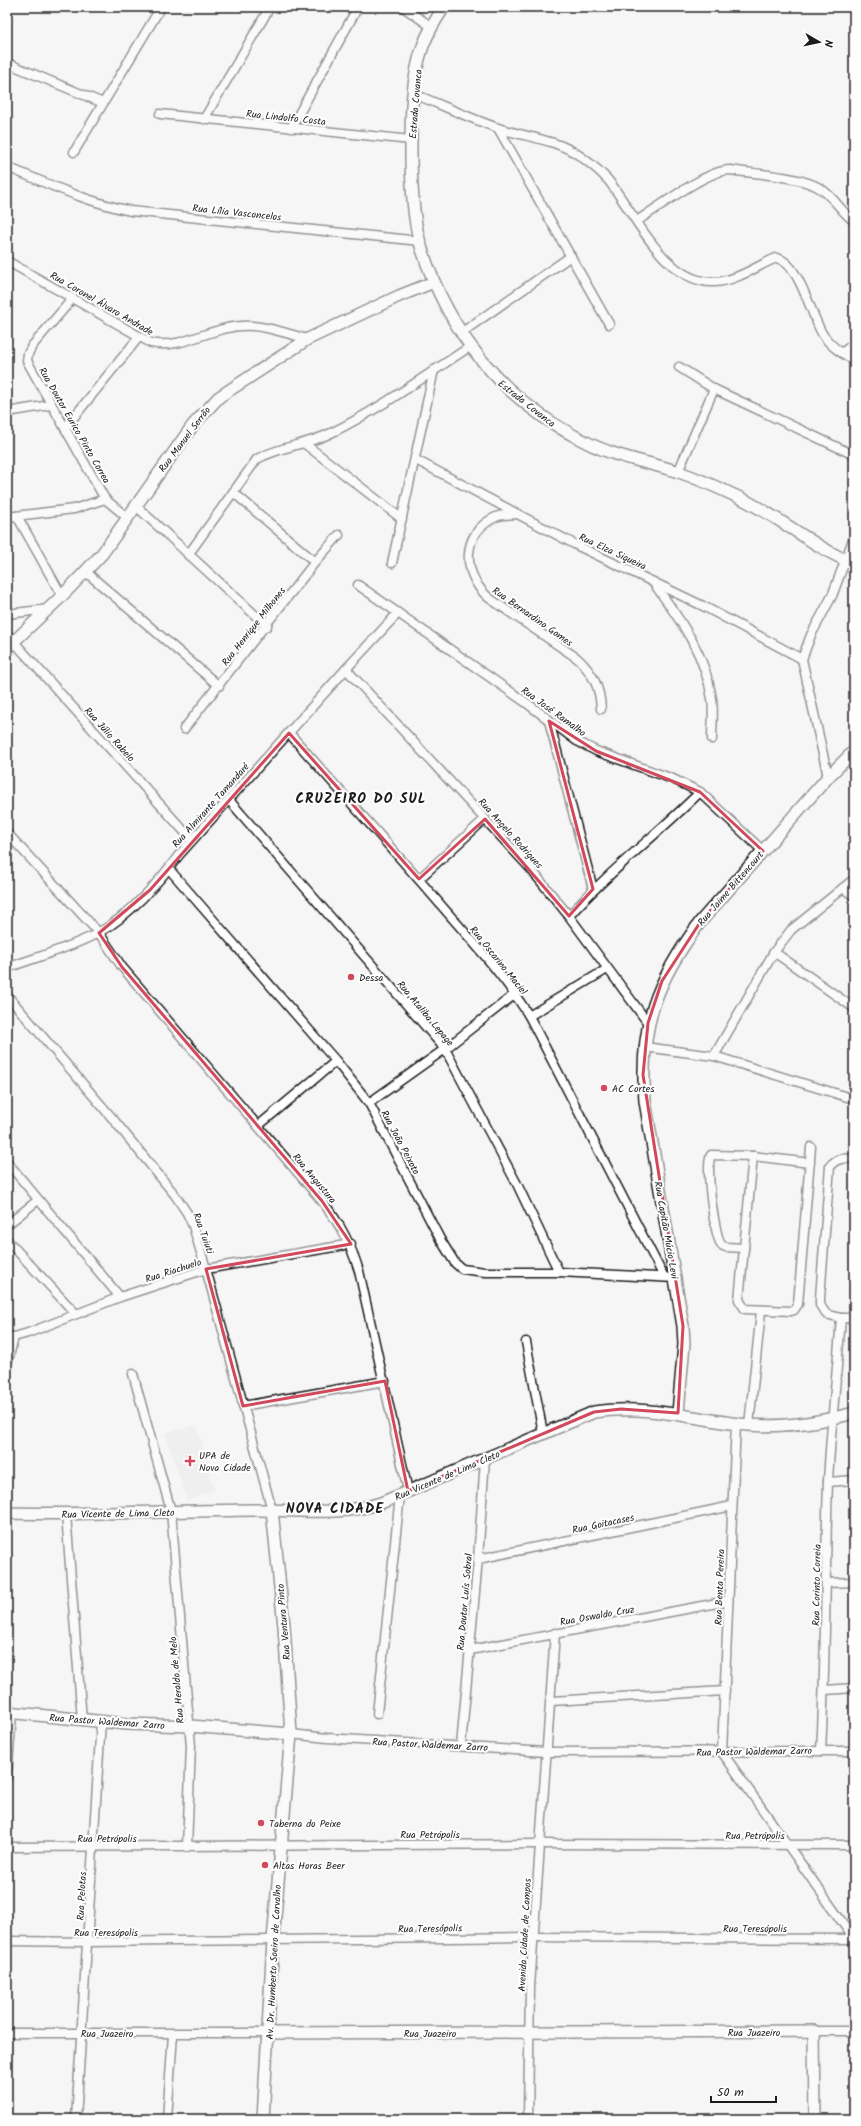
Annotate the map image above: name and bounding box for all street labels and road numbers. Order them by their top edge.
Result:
street label: Estrada Covanca [405,68,427,139]
street label: Rua Lindolfo Costa [245,106,327,130]
street label: Rua Lília Vasconcelos [192,200,283,226]
street label: Rua Coronel Álvaro Andrade [47,268,157,340]
street label: Rua Doutor Eurico Pinto Correa [34,364,114,487]
street label: Estrada Covanca [494,376,559,432]
street label: Rua Manuel Serrão [155,403,215,476]
street label: Rua Elza Siqueira [576,529,649,575]
street label: Rua Henrique Milhones [218,583,290,670]
street label: Rua Bernardino Gomes [489,583,577,651]
street label: Rua José Ramalho [518,683,590,741]
street label: Rua Júlio Rabelo [80,704,139,766]
street label: Rua Almirante Tamandaré [168,759,254,852]
street label: Rua Angelo Rodrigues [474,795,547,873]
street label: Rua Jaime Bittencourt [694,848,768,930]
street label: Rua Oscarino Maciel [465,923,531,999]
street label: Rua Ataliba Lepage [393,977,458,1050]
street label: Rua João Peixoto [376,1107,424,1178]
street label: Rua Angustura [288,1150,340,1207]
street label: Rua Capitão Múcio Levi [650,1180,683,1281]
street label: Rua Tuiuti [188,1210,218,1257]
street label: Rua Riachuelo [143,1254,204,1288]
street label: Rua Vicente de Lima Cleto [392,1446,503,1505]
street label: Rua Vicente de Lima Cleto [61,1505,175,1523]
street label: Rua Goitacases [571,1509,636,1538]
street label: Rua Corinto Correia [808,1544,826,1626]
street label: Rua Benta Pereira [711,1548,729,1625]
street label: Rua Doutor Luís Sobral [453,1552,477,1651]
street label: Rua Ventura Pinto [273,1583,295,1661]
street label: Rua Oswaldo Cruz [559,1601,636,1630]
street label: Rua Heraldo de Melo [165,1635,189,1724]
street label: Rua Pastor Waldemar Zarro [49,1710,166,1734]
street label: Rua Pastor Waldemar Zarro [372,1734,489,1756]
street label: Rua Pastor Waldemar Zarro [696,1743,813,1761]
street label: Rua Petrópolis [400,1827,460,1843]
street label: Rua Petrópolis [725,1828,785,1844]
street label: Rua Petrópolis [77,1831,137,1847]
street label: Rua Pelotas [73,1870,91,1921]
street label: Avenida Cidade de Campos [514,1877,536,1992]
street label: Av. Dr. Humberto Soeiro de Carvalho [262,1884,286,2040]
street label: Rua Teresópolis [398,1920,463,1938]
street label: Rua Teresópolis [723,1921,788,1937]
street label: Rua Teresópolis [74,1925,139,1941]
street label: Rua Juazeiro [728,2025,781,2041]
street label: Rua Juazeiro [81,2026,134,2042]
street label: Rua Juazeiro [404,2026,457,2042]

